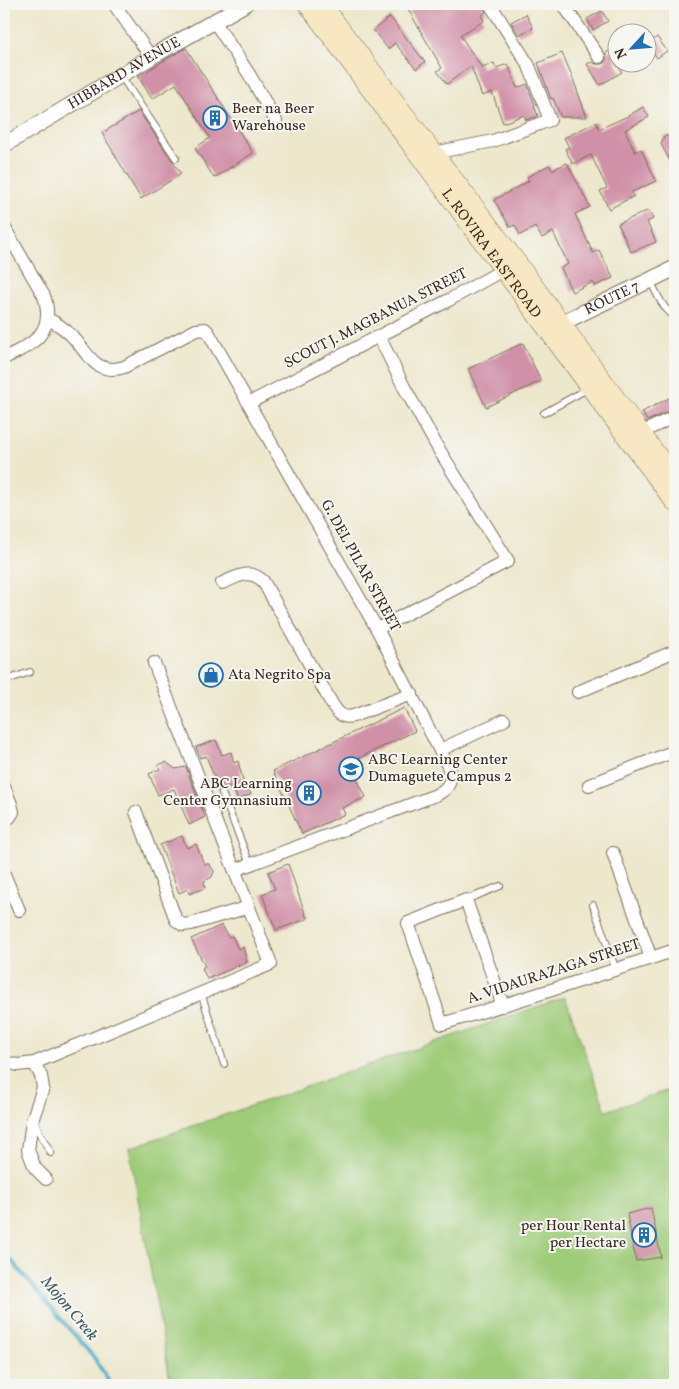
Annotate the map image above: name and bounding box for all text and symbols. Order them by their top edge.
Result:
north arrow [606,22,656,72]
street label: HIBBARD AVENUE [64,32,184,115]
text: N [611,44,632,62]
place label: Beer na Beer Warehouse [232,99,314,137]
building icon: Beer na Beer Warehouse [202,105,228,131]
street label: L. ROVIRA EAST ROAD [436,184,546,323]
street label: SCOUT J. MAGBANUA STREET [281,263,471,374]
street label: ROUTE 7 [581,276,643,321]
street label: G. DEL PILAR STREET [315,496,405,636]
shop icon: Ata Negrito Spa [198,662,224,688]
place label: Ata Negrito Spa [228,665,331,686]
place label: ABC Learning Center Dumaguete Campus 2 [368,750,512,788]
school or university icon: ABC Learning Center Dumaguete Campus 2 [338,756,364,782]
place label: ABC Learning Center Gymnasium [163,774,292,812]
building icon: ABC Learning Center Gymnasium [296,780,322,806]
street label: A. VIDAURAZAGA STREET [465,934,643,1010]
place label: per Hour Rental per Hectare [521,1216,626,1254]
building icon: per Hour Rental per Hectare [631,1222,657,1248]
water label: Mojon Creek [35,1271,103,1346]

